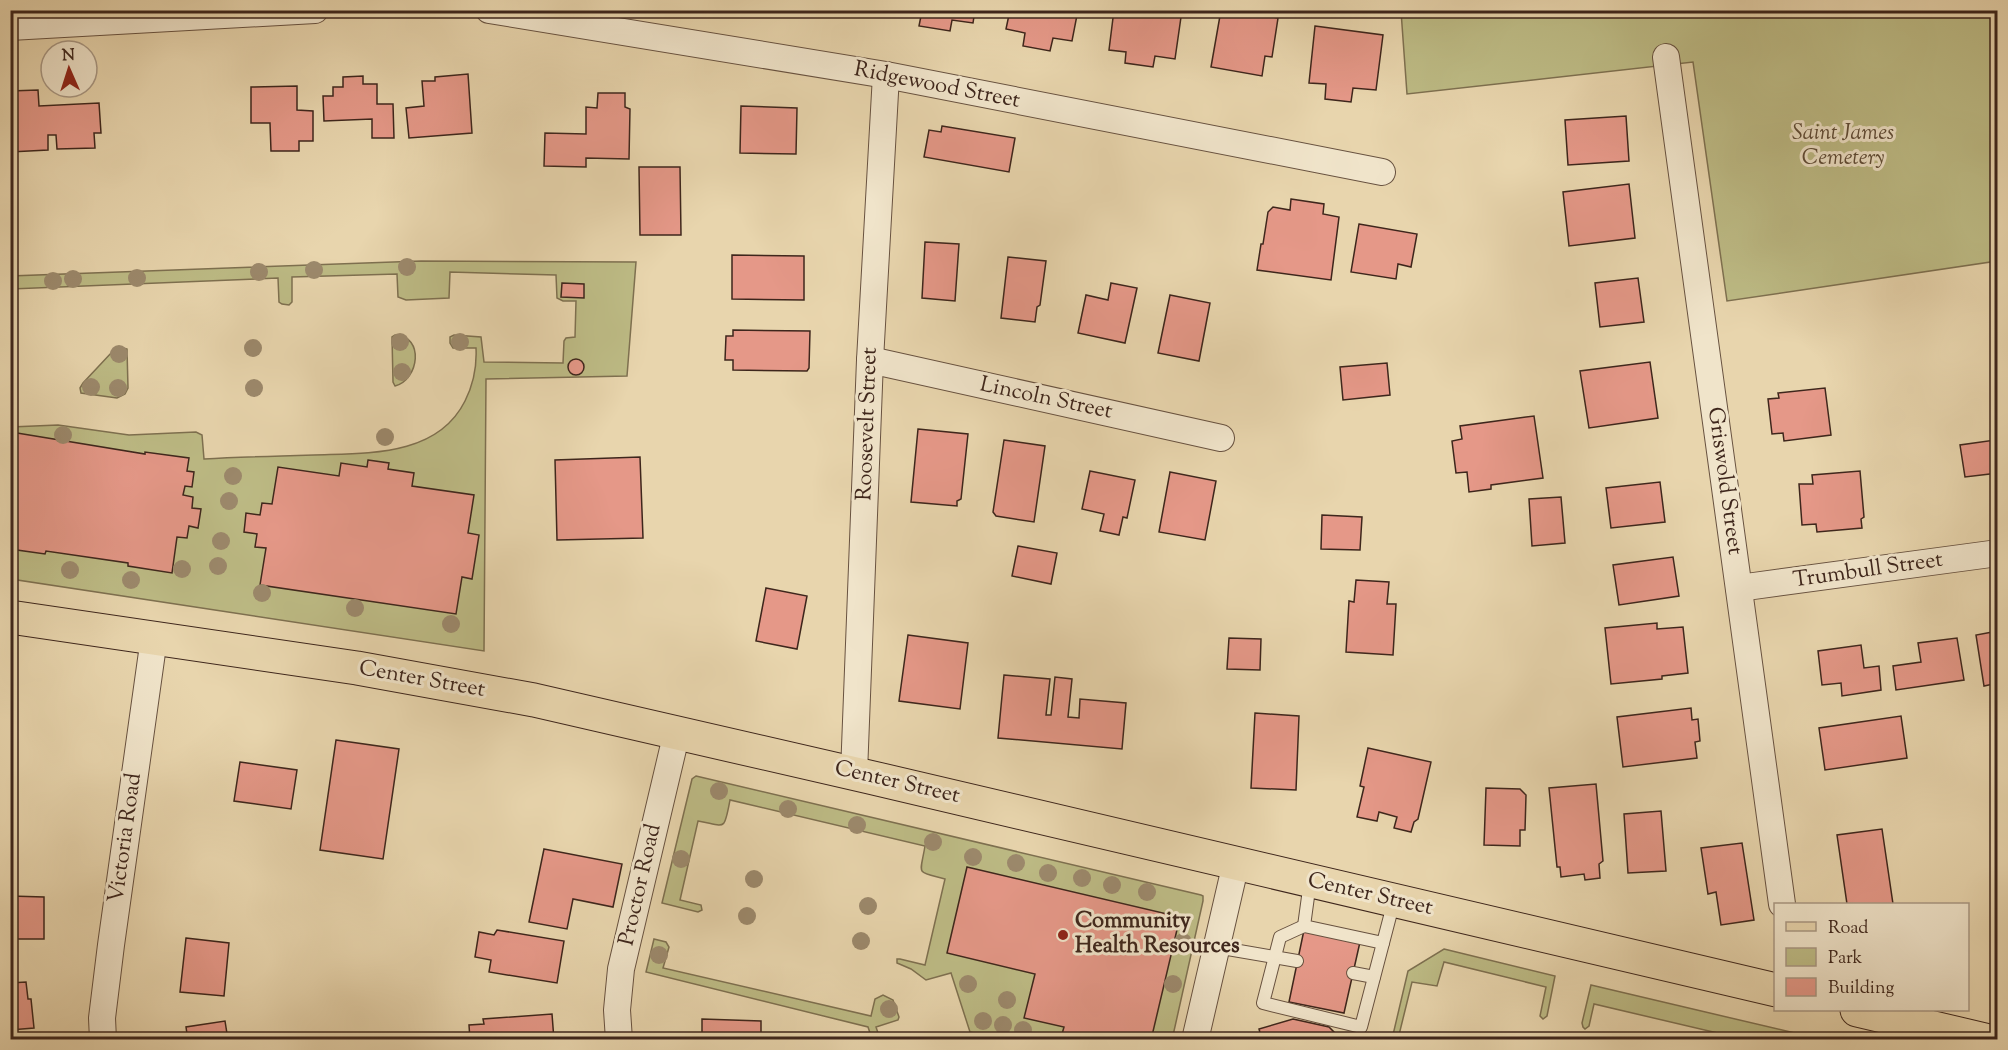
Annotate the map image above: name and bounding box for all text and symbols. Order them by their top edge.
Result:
north arrow [39,39,99,99]
text: N [61,45,76,68]
street label: Ridgewood Street [851,54,1023,118]
park label: Saint James Cemetery [1792,118,1894,175]
street label: Roosevelt Street [849,346,887,501]
street label: Lincoln Street [977,369,1116,429]
street label: Griswold Street [1698,405,1750,557]
street label: Trumbull Street [1791,545,1945,597]
street label: Center Street [356,653,488,707]
street label: Center Street [831,753,963,813]
street label: Victoria Road [101,771,151,905]
street label: Proctor Road [611,821,671,949]
street label: Center Street [1304,865,1436,925]
legend [1774,903,1969,1011]
place label: Community Health Resources [1075,906,1240,963]
text: Road [1828,916,1868,942]
marker: Community Health Resources [1056,928,1070,942]
text: Park [1828,946,1863,972]
text: Building [1828,976,1894,1002]

